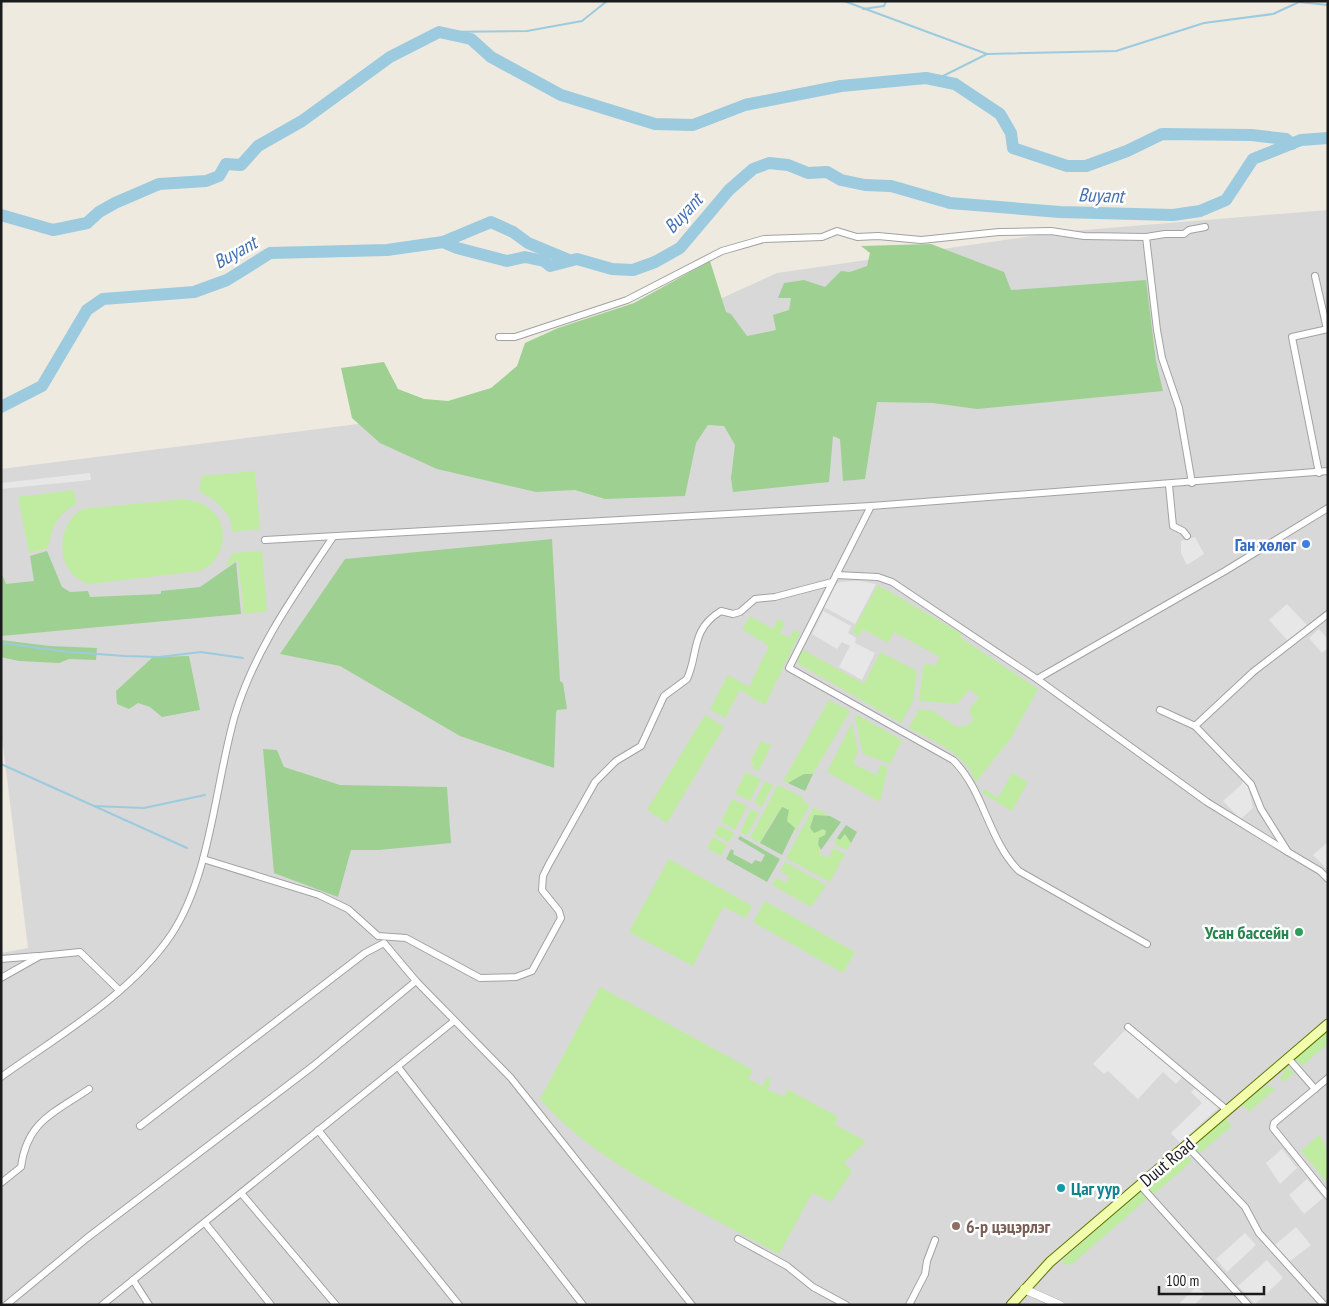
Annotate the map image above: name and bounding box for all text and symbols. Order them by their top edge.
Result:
water label: Buyant [1078,182,1127,208]
water label: Buyant [659,186,709,238]
water label: Buyant [209,229,263,274]
place label: Ган хөлөг [1235,533,1296,556]
marker: Ган хөлөг [1300,538,1312,550]
place label: Усан бассейн [1204,921,1289,944]
marker: Усан бассейн [1293,926,1305,938]
street label: Duut Road [1135,1132,1199,1192]
place label: Цаг уур [1071,1177,1120,1200]
marker: Цаг уур [1055,1182,1067,1194]
place label: 6-р цэцэрлэг [966,1215,1051,1238]
marker: 6-р цэцэрлэг [950,1220,962,1232]
scale bar [1159,1264,1264,1296]
text: 100 m [1166,1271,1199,1290]

